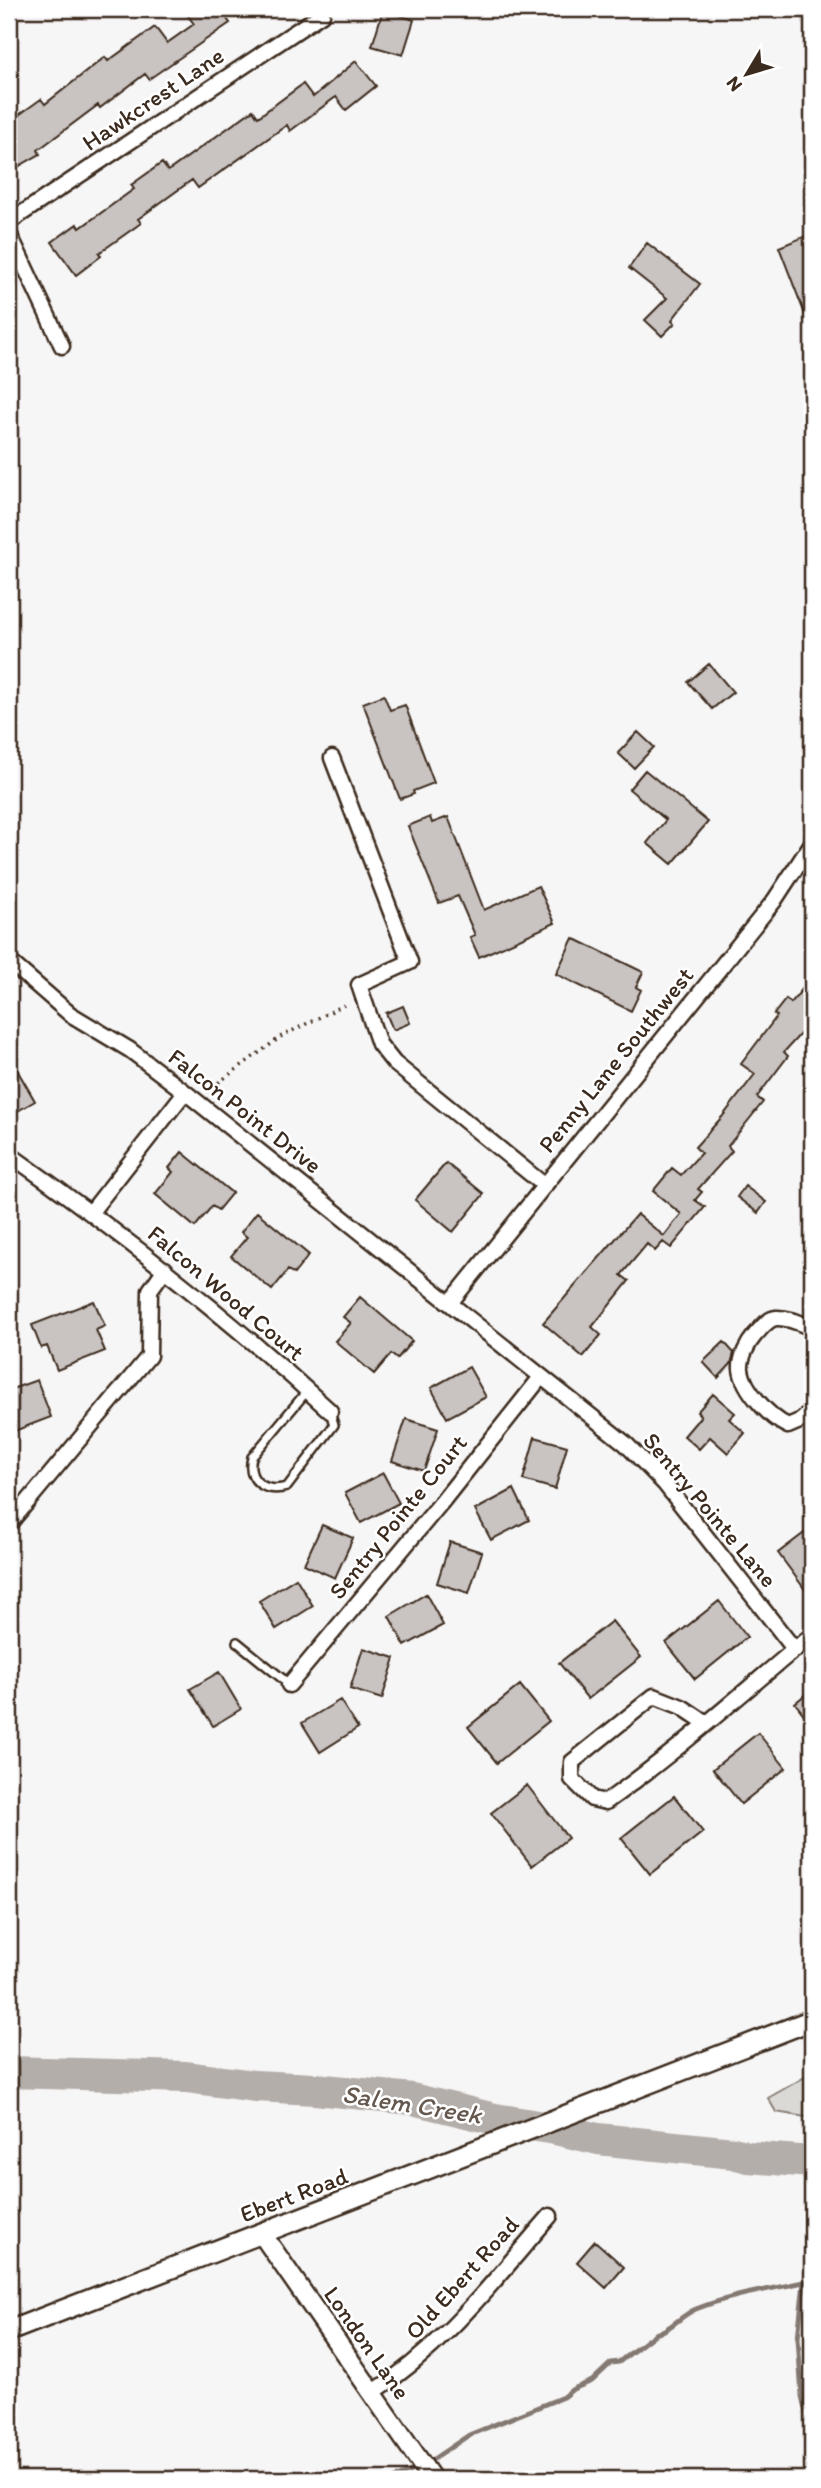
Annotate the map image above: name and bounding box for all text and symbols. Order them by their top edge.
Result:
north arrow [712,38,782,108]
street label: Hawkcrest Lane [76,41,229,157]
text: N [721,72,747,96]
street label: Penny Lane Southwest [532,961,699,1158]
street label: Falcon Point Drive [163,1042,328,1179]
street label: Falcon Wood Court [142,1219,311,1367]
street label: Sentry Pointe Lane [637,1426,784,1593]
street label: Sentry Pointe Court [322,1429,473,1605]
water label: Salem Creek [340,2077,485,2131]
street label: Ebert Road [236,2161,352,2228]
street label: Old Ebert Road [399,2210,525,2345]
street label: London Lane [318,2280,417,2405]

